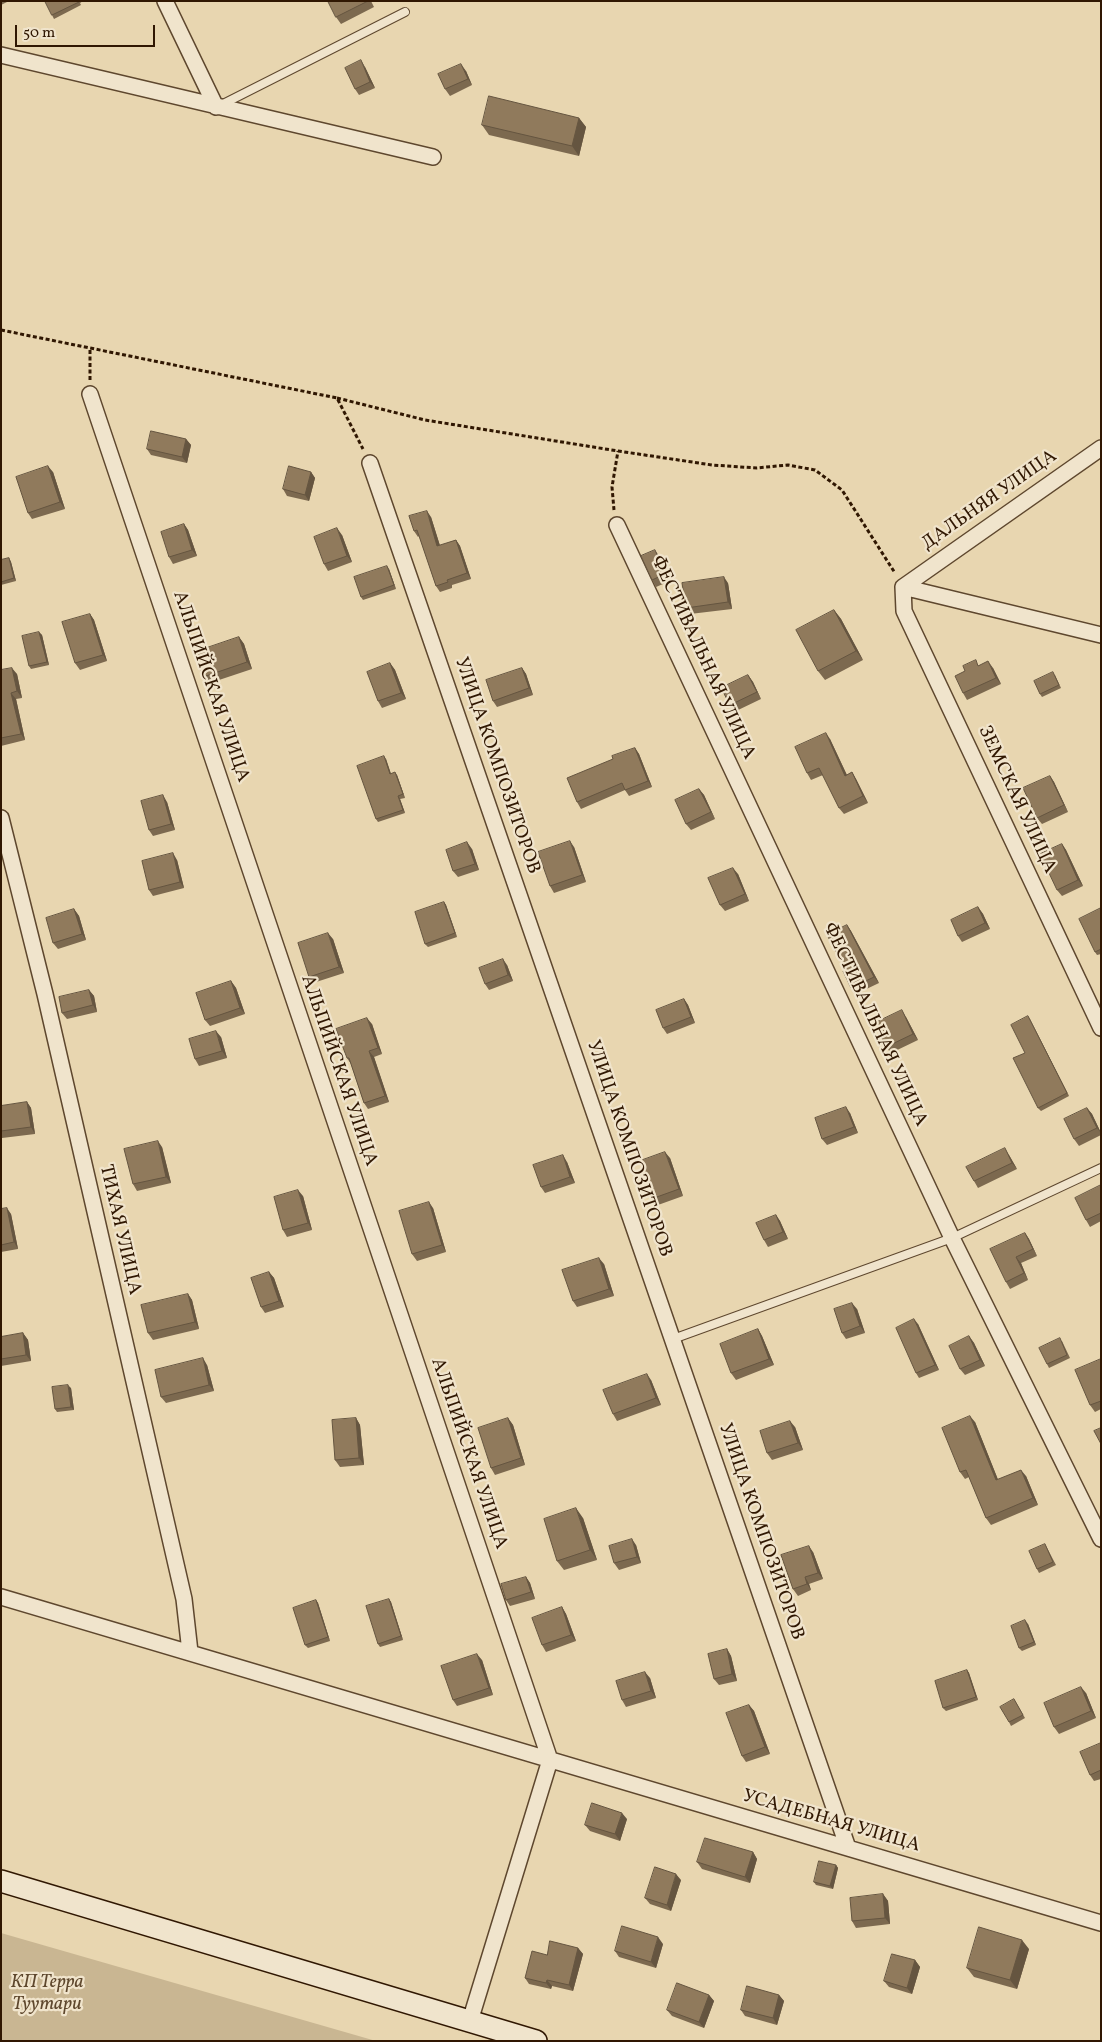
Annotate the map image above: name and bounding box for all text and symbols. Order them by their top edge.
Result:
scale bar [18,15,158,47]
text: 50 m [23,23,55,44]
street label: ДАЛЬНЯЯ УЛИЦА [918,446,1062,556]
street label: ФЕСТИВАЛЬНАЯ УЛИЦА [645,552,759,764]
street label: АЛЬПИЙСКАЯ УЛИЦА [167,588,253,786]
street label: УЛИЦА КОМПОЗИТОРОВ [448,655,544,877]
street label: ЗЕМСКАЯ УЛИЦА [972,723,1060,877]
street label: ФЕСТИВАЛЬНАЯ УЛИЦА [817,919,931,1131]
street label: АЛЬПИЙСКАЯ УЛИЦА [295,972,381,1170]
street label: УЛИЦА КОМПОЗИТОРОВ [580,1038,676,1260]
street label: ТИХАЯ УЛИЦА [93,1163,145,1297]
street label: АЛЬПИЙСКАЯ УЛИЦА [425,1355,511,1553]
street label: УЛИЦА КОМПОЗИТОРОВ [712,1421,808,1643]
street label: УСАДЕБНАЯ УЛИЦА [740,1786,922,1858]
park label: КП Терра Туутари [11,1973,83,2017]

